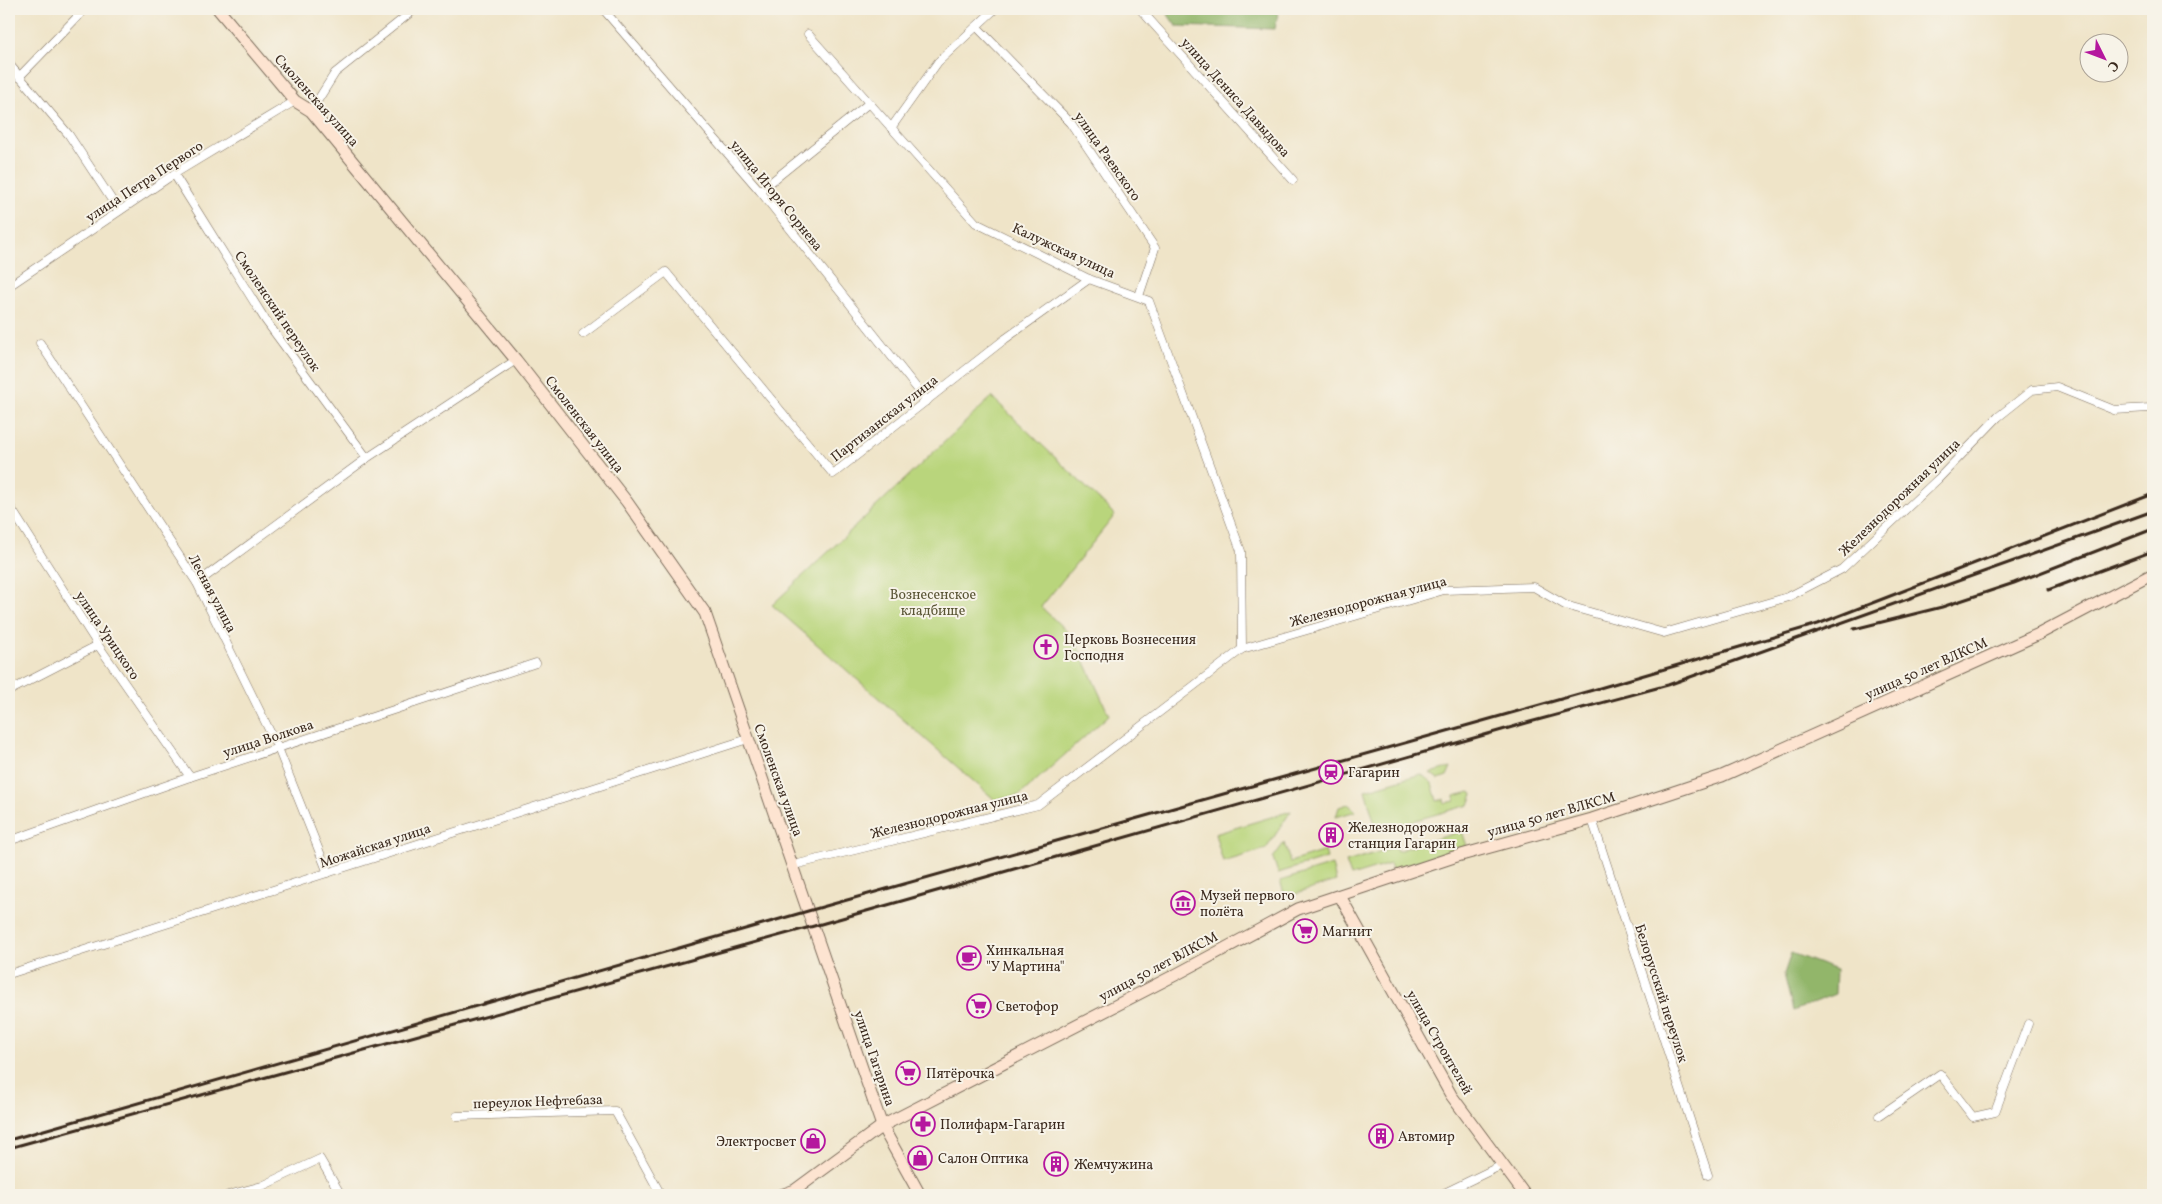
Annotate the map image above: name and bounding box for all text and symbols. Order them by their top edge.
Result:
north arrow [2080,32,2130,82]
street label: улица Дениса Давыдова [1176,34,1294,162]
street label: Смоленская улица [269,51,363,151]
text: С [2102,56,2123,75]
street label: улица Раевского [1069,108,1145,205]
street label: улица Петра Первого [82,137,207,227]
street label: улица Игоря Сорнева [725,137,827,255]
street label: Калужская улица [1009,219,1118,284]
street label: Смоленский переулок [229,248,325,376]
street label: Партизанская улица [827,371,943,467]
street label: Смоленская улица [540,372,628,477]
street label: Железнодорожная улица [1835,435,1965,561]
street label: Лесная улица [183,551,240,636]
street label: Железнодорожная улица [1288,572,1449,633]
park label: Вознесенское кладбище [890,586,977,621]
street label: улица Урицкого [70,588,144,684]
place label: Церковь Вознесения Господня [1064,631,1196,666]
church icon: Церковь Вознесения Господня [1033,634,1059,660]
street label: улица 50 лет ВЛКСМ [1862,634,1991,705]
street label: улица Волкова [221,716,316,763]
street label: Смоленская улица [748,722,807,839]
station icon: Гагарин [1318,759,1344,785]
place label: Гагарин [1348,764,1400,783]
street label: Железнодорожная улица [869,787,1030,844]
street label: улица 50 лет ВЛКСМ [1485,788,1618,843]
street label: Можайская улица [317,819,434,873]
place label: Железнодорожная станция Гагарин [1348,819,1468,854]
building icon: Железнодорожная станция Гагарин [1318,822,1344,848]
place label: Музей первого полёта [1200,887,1295,922]
museum icon: Музей первого полёта [1170,890,1196,916]
supermarket icon: Магнит [1292,918,1318,944]
street label: Белорусский переулок [1629,922,1692,1066]
place label: Магнит [1322,923,1372,942]
street label: улица 50 лет ВЛКСМ [1096,928,1222,1007]
place label: Хинкальная "У Мартина" [986,942,1065,977]
cafe icon: Хинкальная "У Мартина" [956,945,982,971]
street label: улица Строителей [1401,987,1477,1099]
supermarket icon: Светофор [966,993,992,1019]
place label: Светофор [996,998,1059,1017]
street label: улица Гагарина [848,1008,899,1109]
supermarket icon: Пятёрочка [895,1060,921,1086]
place label: Пятёрочка [926,1065,995,1084]
street label: переулок Нефтебаза [473,1091,603,1114]
pharmacy icon: Полифарм-Гагарин [910,1111,936,1137]
place label: Полифарм-Гагарин [940,1116,1065,1135]
building icon: Автомир [1368,1123,1394,1149]
shop icon: Электросвет [800,1128,826,1154]
place label: Автомир [1398,1128,1455,1147]
place label: Электросвет [716,1133,796,1152]
shop icon: Салон Оптика [907,1145,933,1171]
place label: Салон Оптика [938,1150,1029,1169]
building icon: Жемчужина [1043,1151,1069,1177]
place label: Жемчужина [1074,1156,1153,1175]

